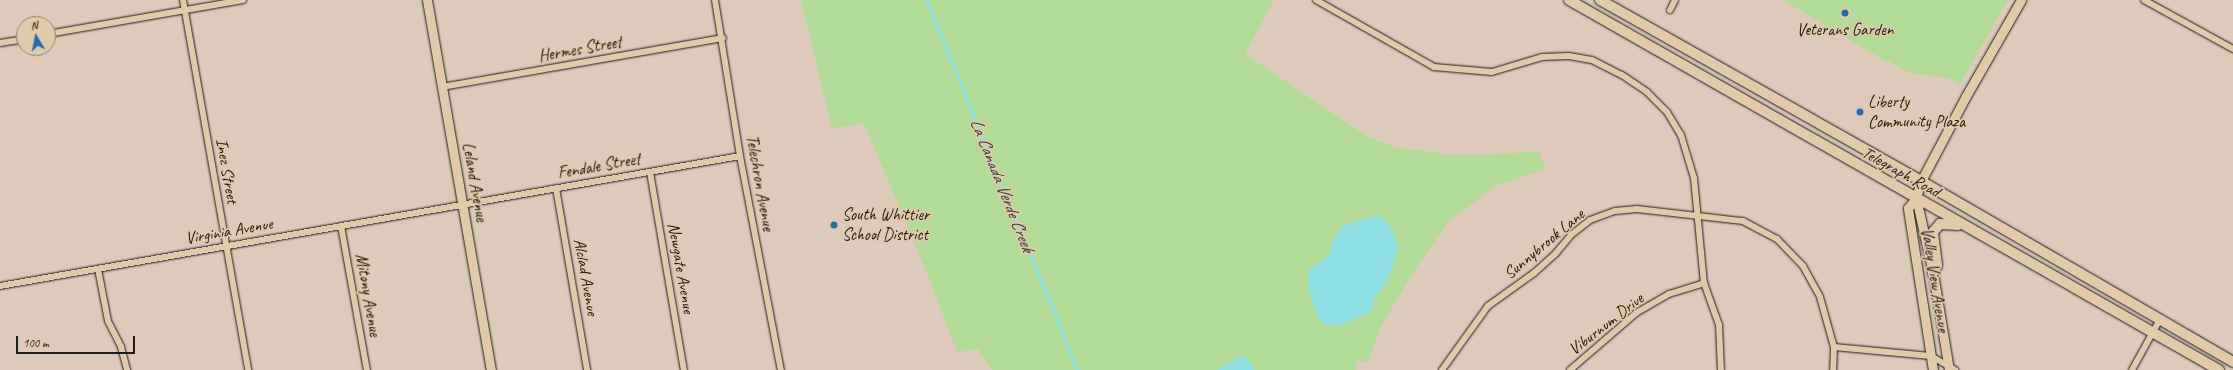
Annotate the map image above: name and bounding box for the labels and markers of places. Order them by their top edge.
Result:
marker: Veterans Garden [1840,8,1850,18]
place label: Veterans Garden [1797,20,1893,40]
place label: Liberty Community Plaza [1868,92,1965,132]
marker: Liberty Community Plaza [1855,107,1865,117]
place label: South Whittier School District [842,205,930,245]
marker: South Whittier School District [829,220,839,230]

